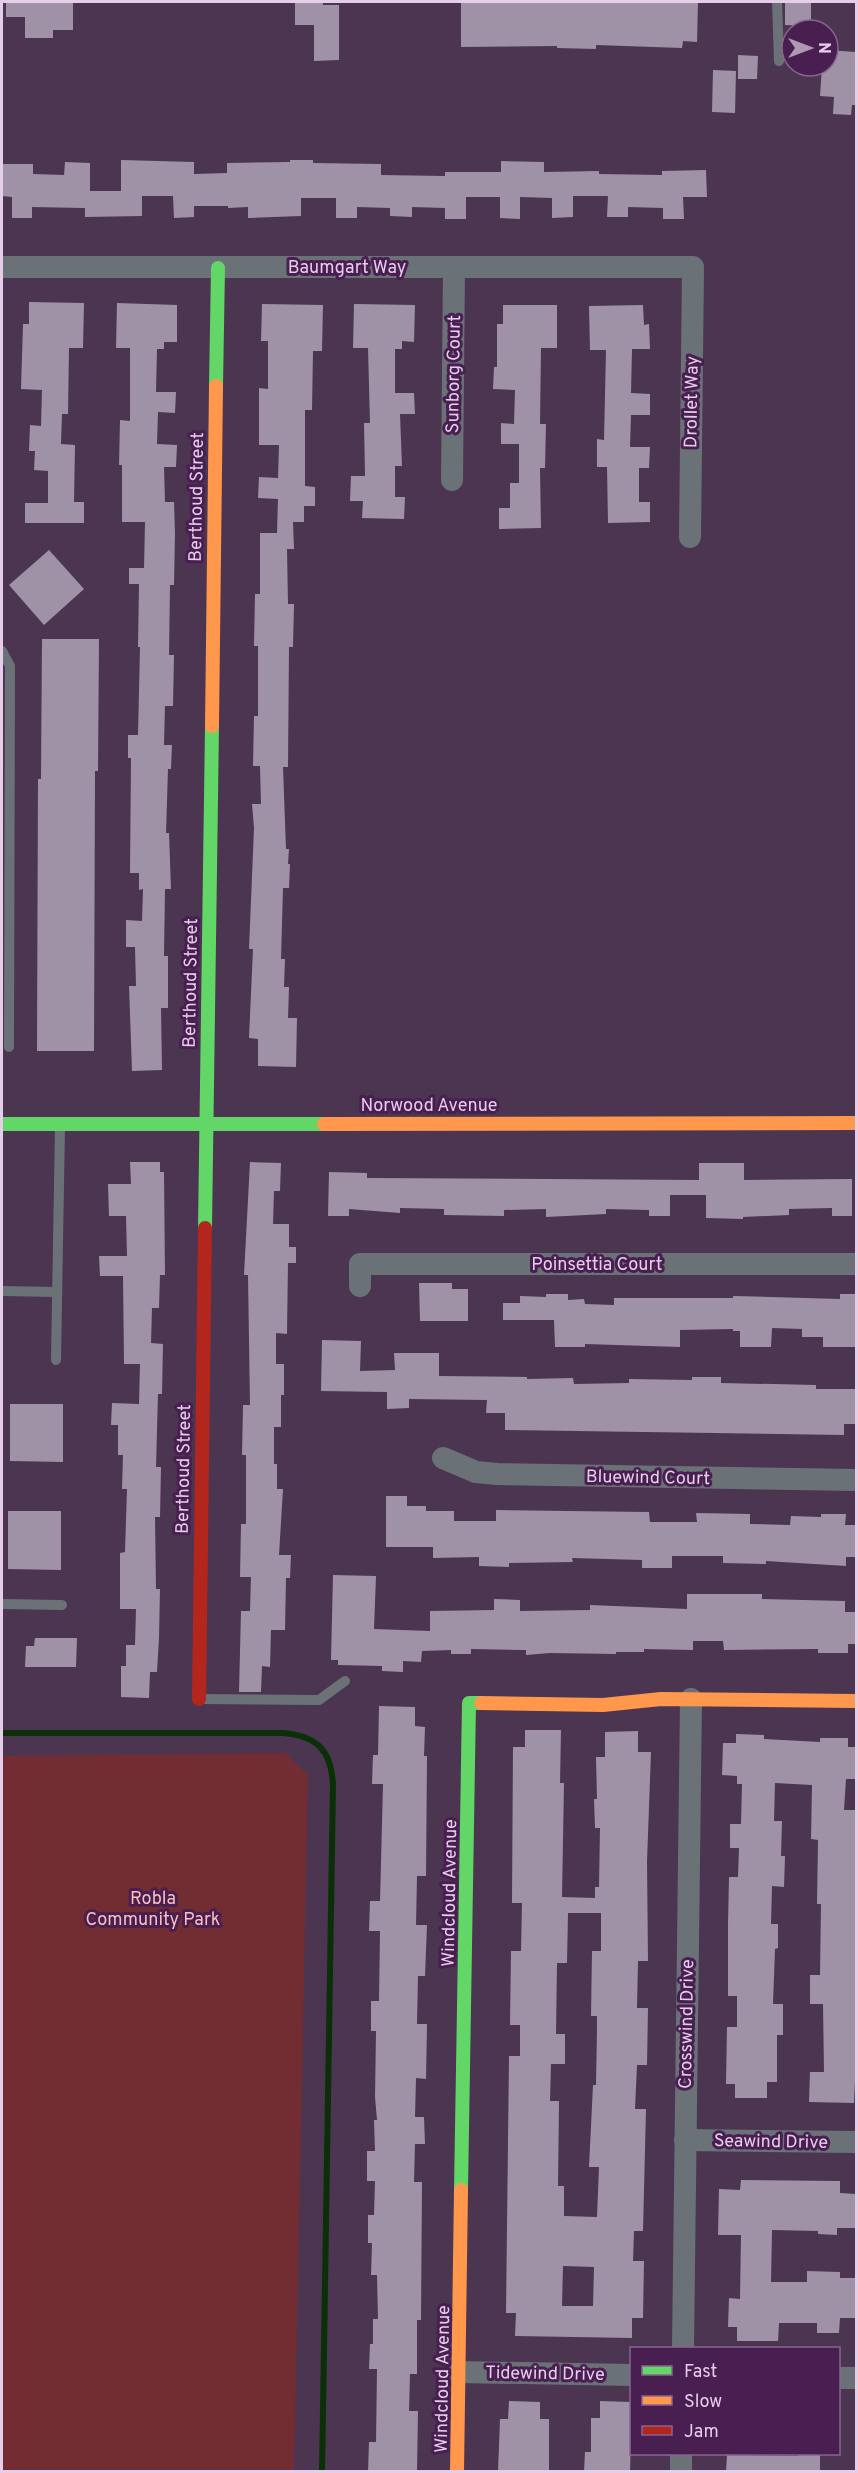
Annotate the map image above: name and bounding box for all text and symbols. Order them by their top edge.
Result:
north arrow [780,18,840,78]
text: N [813,42,833,54]
street label: Baumgart Way [288,257,406,280]
street label: Sunborg Court [442,315,467,434]
street label: Drollet Way [680,356,705,448]
street label: Berthoud Street [185,432,210,562]
street label: Berthoud Street [179,918,204,1048]
street label: Norwood Avenue [361,1095,497,1118]
street label: Poinsettia Court [531,1254,663,1277]
street label: Berthoud Street [172,1404,197,1534]
street label: Bluewind Court [586,1466,710,1491]
street label: Windcloud Avenue [438,1819,463,1967]
park label: Robla Community Park [86,1888,220,1932]
street label: Crosswind Drive [675,1959,700,2089]
street label: Seawind Drive [714,2130,828,2155]
street label: Windcloud Avenue [431,2305,456,2453]
legend [630,2347,840,2455]
text: Fast [684,2361,717,2384]
street label: Tidewind Drive [485,2362,605,2387]
text: Slow [684,2391,722,2414]
text: Jam [684,2421,719,2444]

